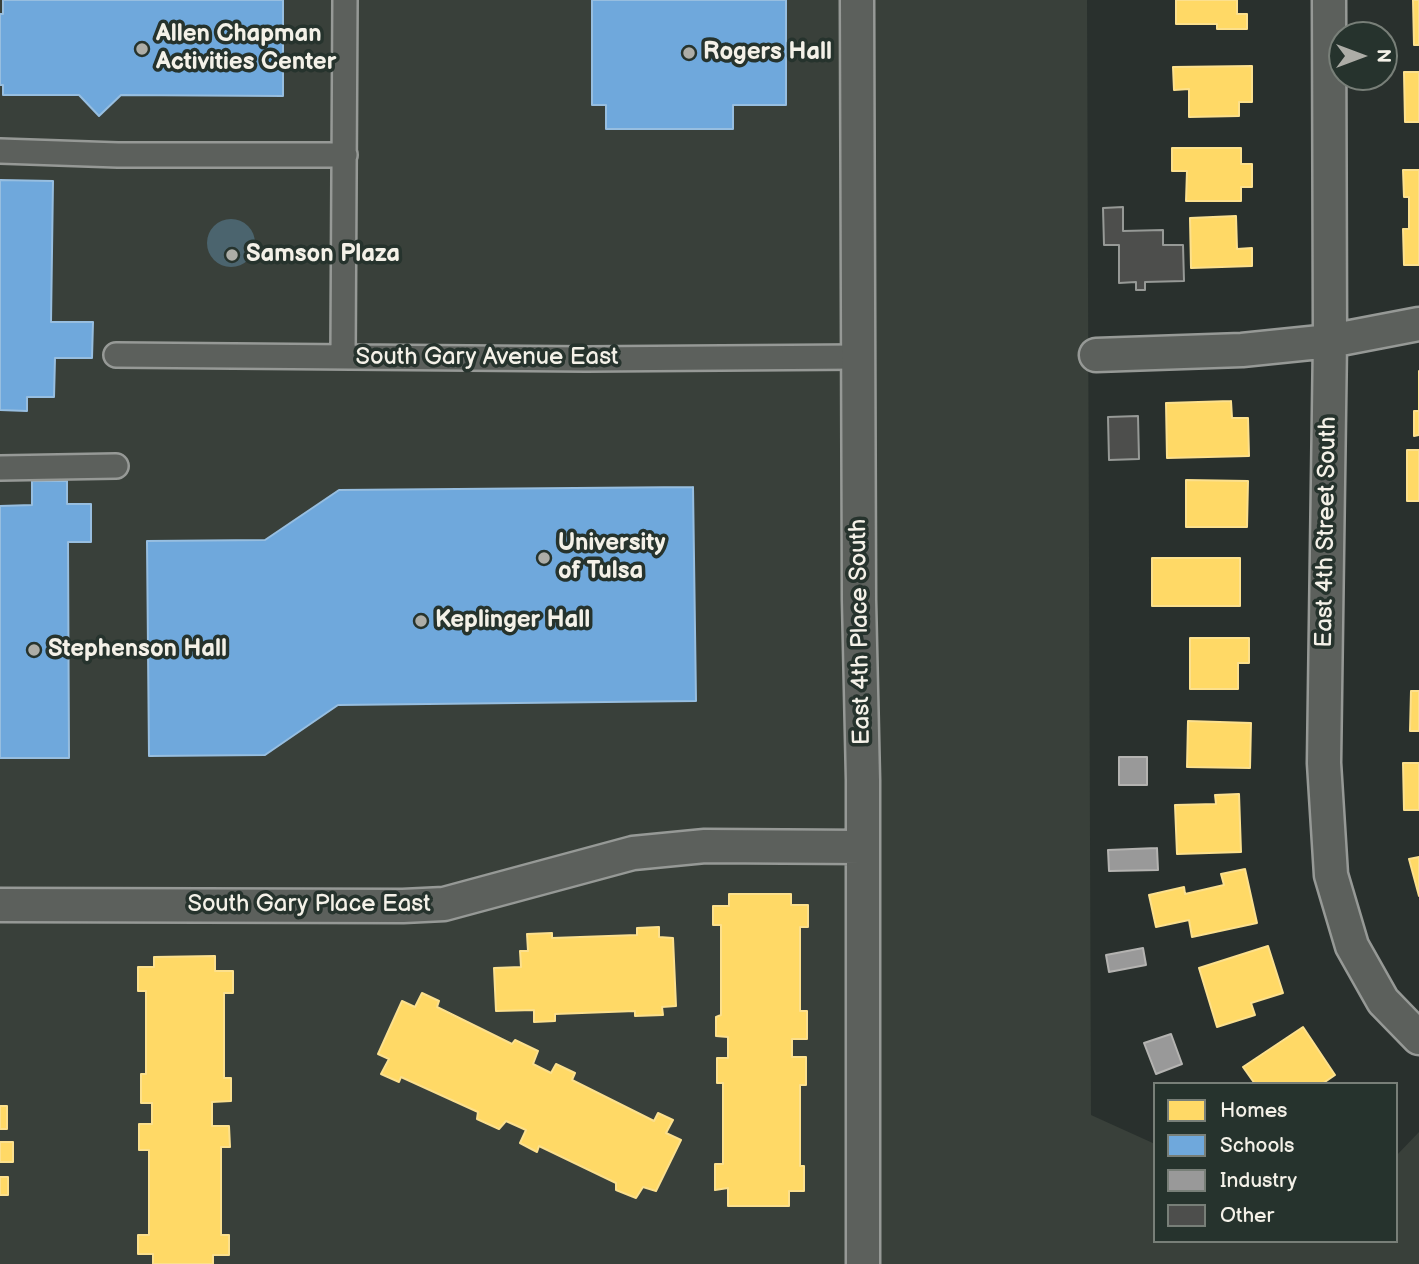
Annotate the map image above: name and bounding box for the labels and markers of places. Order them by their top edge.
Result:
place label: Allen Chapman Activities Center [156,21,336,77]
place label: Rogers Hall [703,39,832,67]
marker: Allen Chapman Activities Center [134,41,150,57]
marker: Rogers Hall [681,45,697,61]
place label: Samson Plaza [246,241,400,269]
marker: Samson Plaza [224,247,240,263]
place label: University of Tulsa [558,530,665,586]
marker: University of Tulsa [536,550,552,566]
place label: Keplinger Hall [435,607,590,635]
marker: Keplinger Hall [413,613,429,629]
place label: Stephenson Hall [48,636,227,664]
marker: Stephenson Hall [26,642,42,658]

